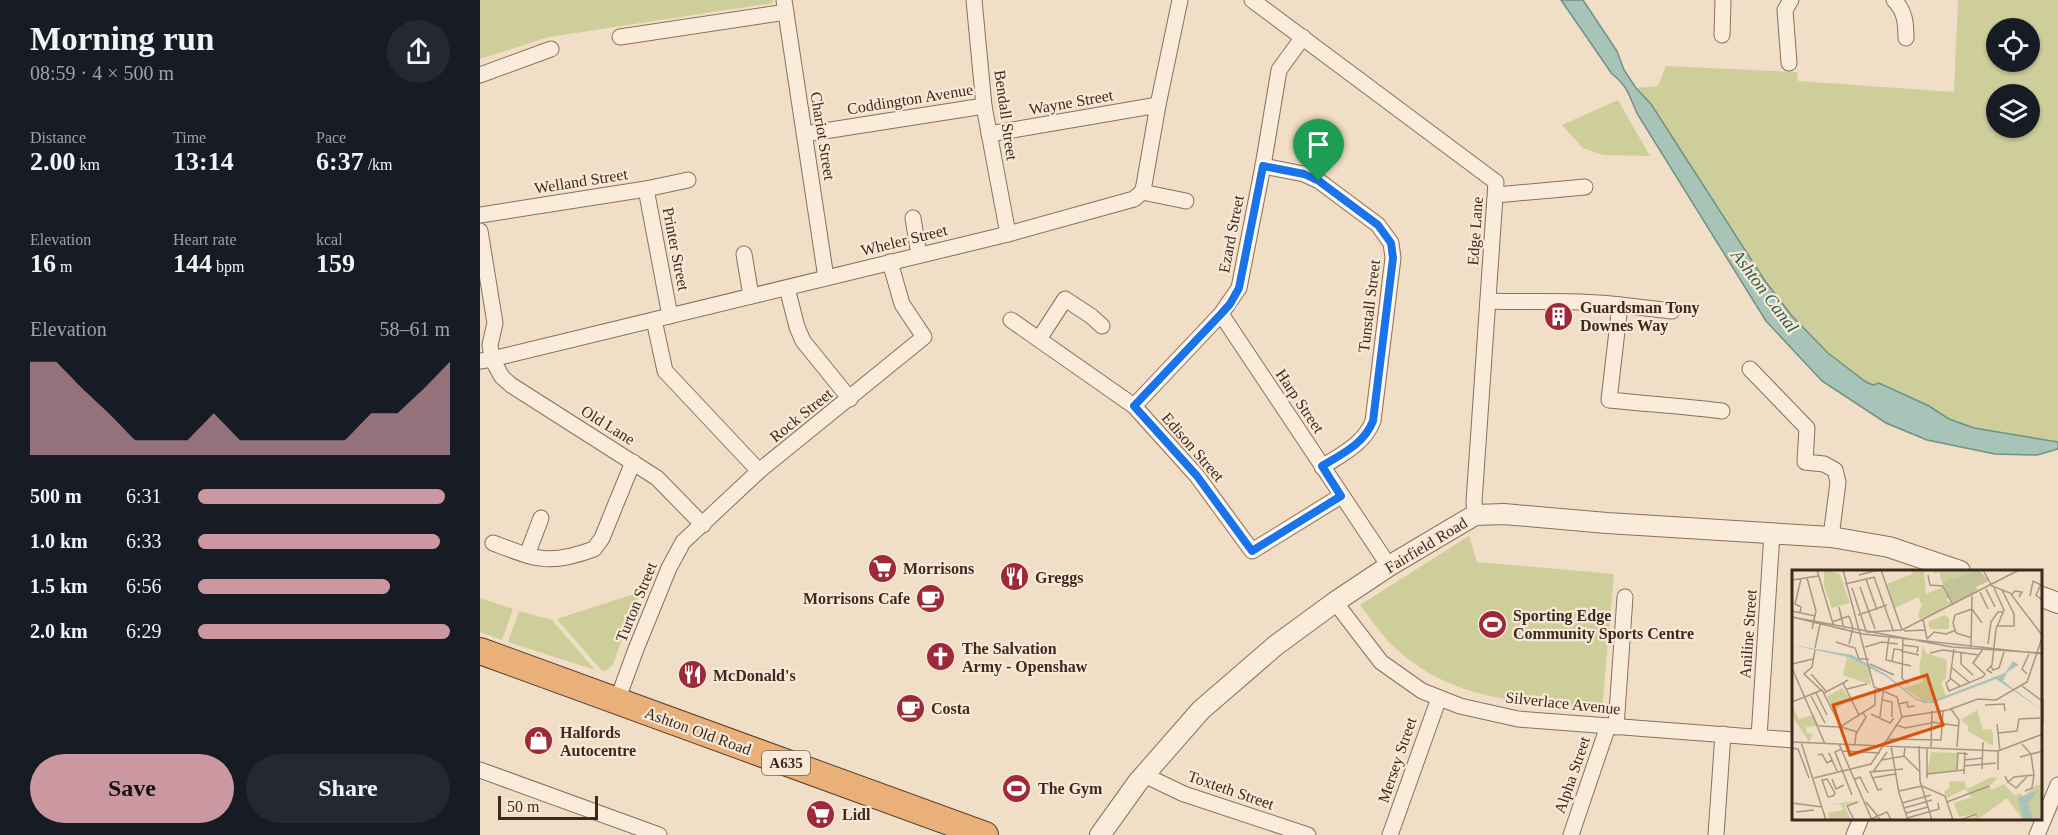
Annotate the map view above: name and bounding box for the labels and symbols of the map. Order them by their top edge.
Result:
street label: Bendall Street [991,69,1021,162]
street label: Coddington Avenue [846,81,974,118]
street label: Wayne Street [1028,86,1115,119]
street label: Chariot Street [808,91,838,182]
pin [1293,119,1344,181]
street label: Welland Street [533,165,629,197]
street label: Ezard Street [1215,193,1247,274]
street label: Edge Lane [1464,196,1487,266]
street label: Printer Street [660,206,693,293]
street label: Wheler Street [859,221,949,259]
water label: Ashton Canal [1727,245,1803,336]
street label: Tunstall Street [1355,258,1383,353]
place label: Guardsman Tony Downes Way [1580,299,1700,335]
building icon: Guardsman Tony Downes Way [1543,300,1575,332]
street label: Harp Street [1272,366,1328,437]
street label: Rock Street [766,384,836,445]
street label: Old Lane [578,402,638,448]
street label: Edison Street [1158,409,1228,485]
street label: Fairfield Road [1382,514,1470,576]
supermarket icon: Morrisons [866,552,898,584]
street label: Turton Street [612,559,660,644]
place label: Morrisons [903,560,974,577]
restaurant icon: Greggs [998,561,1030,593]
place label: Greggs [1035,569,1084,587]
inset map [1792,570,2043,820]
cafe icon: Morrisons Cafe [915,582,947,614]
street label: Aniline Street [1736,588,1760,679]
place label: Morrisons Cafe [803,590,910,607]
place label: Sporting Edge Community Sports Centre [1513,607,1694,643]
sports icon: Sporting Edge Community Sports Centre [1476,608,1508,640]
place label: The Salvation Army - Openshaw [962,640,1088,676]
church icon: The Salvation Army - Openshaw [925,641,957,673]
restaurant icon: McDonald's [676,659,708,691]
place label: McDonald's [713,667,796,684]
street label: Silverlace Avenue [1505,689,1621,717]
cafe icon: Costa [894,692,926,724]
place label: Costa [931,700,970,717]
street label: Ashton Old Road [642,704,754,758]
street label: Mersey Street [1374,714,1421,805]
place label: Halfords Autocentre [560,724,636,759]
shop icon: Halfords Autocentre [523,725,555,757]
street label: Alpha Street [1551,734,1594,816]
road number: A635 [762,751,810,775]
street label: Toxteth Street [1186,767,1277,813]
sports icon: The Gym [1001,772,1033,804]
place label: The Gym [1038,780,1103,798]
scale bar [498,793,598,820]
supermarket icon: Lidl [805,798,837,830]
place label: Lidl [842,806,871,823]

